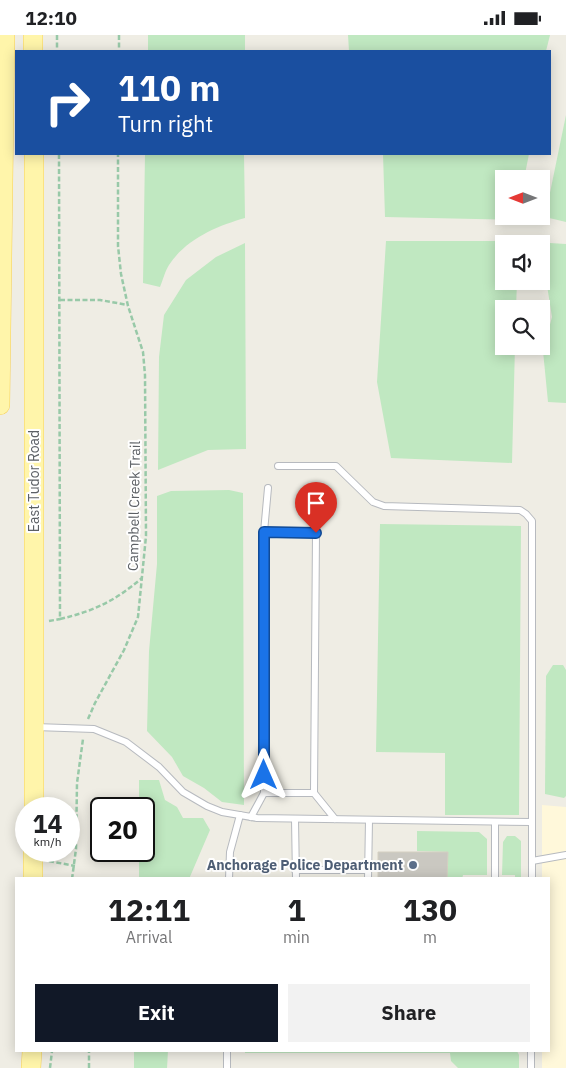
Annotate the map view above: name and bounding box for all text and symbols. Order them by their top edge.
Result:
text: 12:10 [25,6,77,30]
text: 110 m [118,65,221,111]
icon: right [35,70,100,135]
text: Turn right [118,109,213,138]
north arrow [495,170,550,225]
map controls [495,170,550,355]
button: sound [495,235,550,290]
button: search [495,300,550,355]
street label: East Tudor Road [25,430,43,532]
street label: Campbell Creek Trail [124,441,144,571]
pin [295,482,337,533]
icon: arrive [302,489,330,517]
position arrow [237,748,289,800]
speed limit sign: 20 [90,797,155,862]
text: 14 [32,807,63,840]
text: km/h [33,834,62,849]
place label: Anchorage Police Department [207,856,403,874]
marker: Anchorage Police Department [407,859,419,871]
text: 12:11 [108,890,190,929]
text: 1 [287,890,305,929]
text: 130 [403,890,457,929]
text: Arrival [126,927,172,947]
text: min [283,927,310,947]
text: m [423,927,437,947]
button: Exit [35,984,278,1042]
button: Share [288,984,530,1042]

